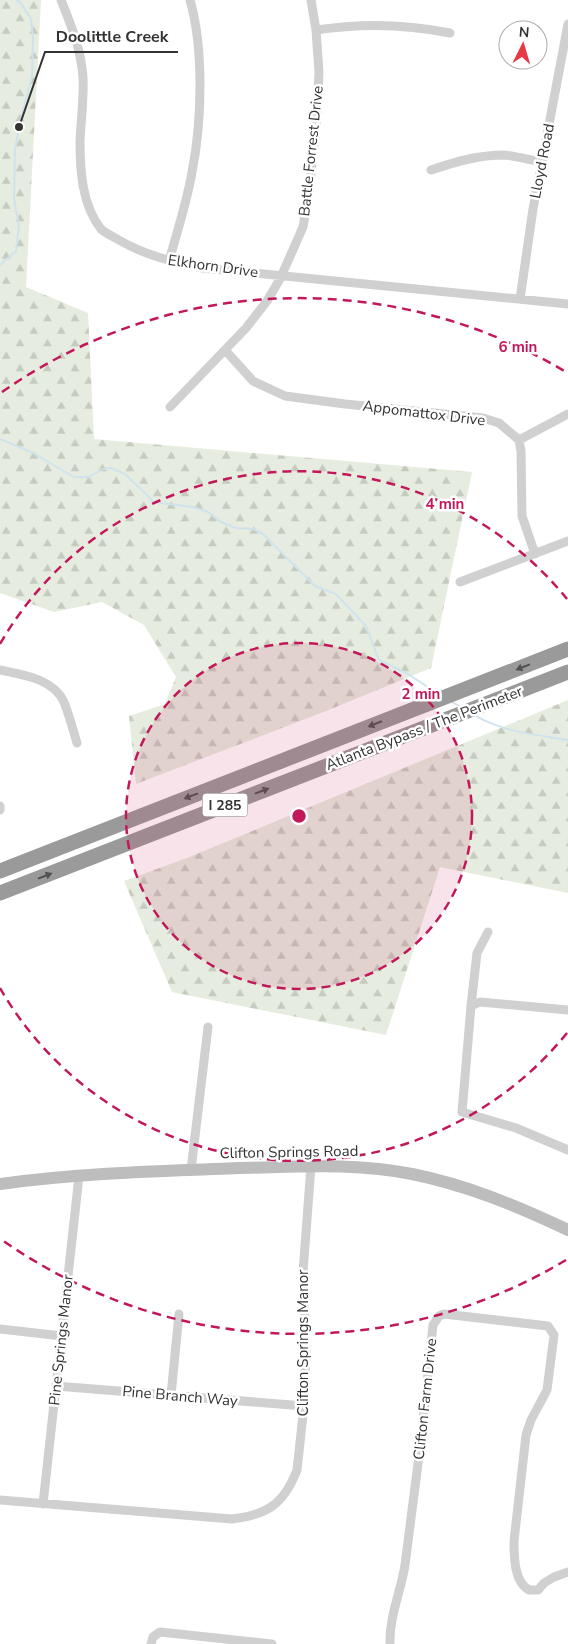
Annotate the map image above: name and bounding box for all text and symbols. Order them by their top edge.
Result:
north arrow [498,20,548,70]
callout: Doolittle Creek [45,21,178,52]
text: N [518,23,530,42]
text: Doolittle Creek [56,26,169,48]
street label: Battle Forrest Drive [294,85,328,217]
street label: Lloyd Road [525,122,559,200]
street label: Elkhorn Drive [167,250,259,282]
text: 6 min [499,337,537,357]
street label: Appomattox Drive [362,396,486,430]
text: 4 min [426,494,464,514]
one-way arrow [515,663,530,671]
street label: Atlanta Bypass / The Perimeter [323,681,526,775]
text: 2 min [402,684,440,704]
one-way arrow [367,721,382,728]
one-way arrow [255,787,270,795]
one-way arrow [184,793,198,801]
road number: I 285 [202,794,248,816]
centre of rings [290,807,308,825]
one-way arrow [38,871,53,879]
street label: Clifton Springs Road [220,1141,358,1163]
street label: Clifton Springs Manor [293,1269,313,1416]
street label: Pine Springs Manor [44,1273,78,1406]
street label: Clifton Farm Drive [409,1337,441,1461]
street label: Pine Branch Way [121,1381,239,1411]

